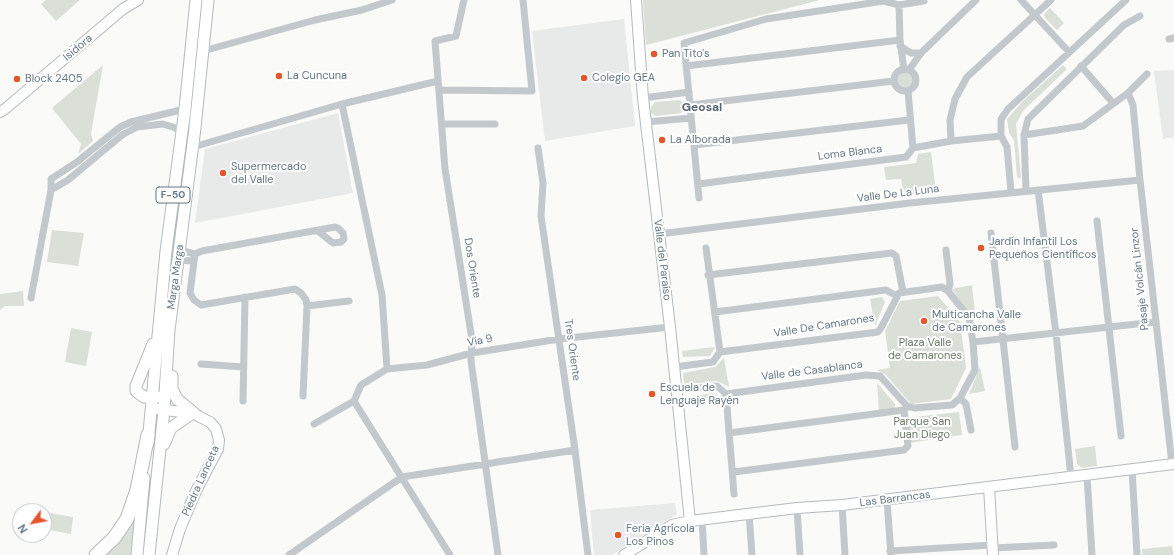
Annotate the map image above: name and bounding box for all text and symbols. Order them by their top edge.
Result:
street label: Isidora [61,32,95,64]
place label: Pan Tito's [662,47,710,61]
marker: Pan Tito's [649,49,659,59]
place label: La Cuncuna [287,69,347,83]
marker: La Cuncuna [274,71,284,81]
place label: Colegio GEA [592,71,655,85]
place label: Block 2405 [25,72,82,86]
marker: Colegio GEA [579,73,589,83]
marker: Block 2405 [12,74,22,84]
district label: Geosal [682,101,722,115]
place label: La Alborada [670,133,731,147]
marker: La Alborada [657,135,667,145]
street label: Loma Blanca [817,143,883,163]
place label: Supermercado del Valle [231,160,306,186]
marker: Supermercado del Valle [218,168,228,178]
street label: Valle De La Luna [856,182,940,206]
road number: F-50 [156,187,190,203]
street label: Valle del Paraíso [650,219,674,301]
street label: Pasaje Volcán Linzor [1128,227,1152,331]
place label: Jardín Infantil Los Pequeños Científicos [989,235,1096,261]
street label: Dos Oriente [461,237,483,299]
marker: Jardín Infantil Los Pequeños Científicos [976,243,986,253]
street label: Marga Marga [165,244,187,310]
place label: Multicancha Valle de Camarones [932,308,1021,334]
street label: Valle De Camarones [773,312,875,340]
marker: Multicancha Valle de Camarones [919,316,929,326]
street label: Tres Oriente [561,318,583,382]
street label: Vía 9 [466,332,494,350]
park label: Plaza Valle de Camarones [888,336,962,362]
street label: Valle de Casablanca [760,358,864,384]
place label: Escuela de Lenguaje Rayén [660,381,739,407]
marker: Escuela de Lenguaje Rayén [647,389,657,399]
park label: Parque San Juan Diego [893,415,951,441]
street label: Piedra Lanceta [180,444,222,518]
street label: Las Barrancas [859,488,931,510]
north arrow [12,503,52,543]
text: N [15,522,31,536]
place label: Feria Agrícola Los Pinos [626,522,695,548]
marker: Feria Agrícola Los Pinos [613,530,623,540]

